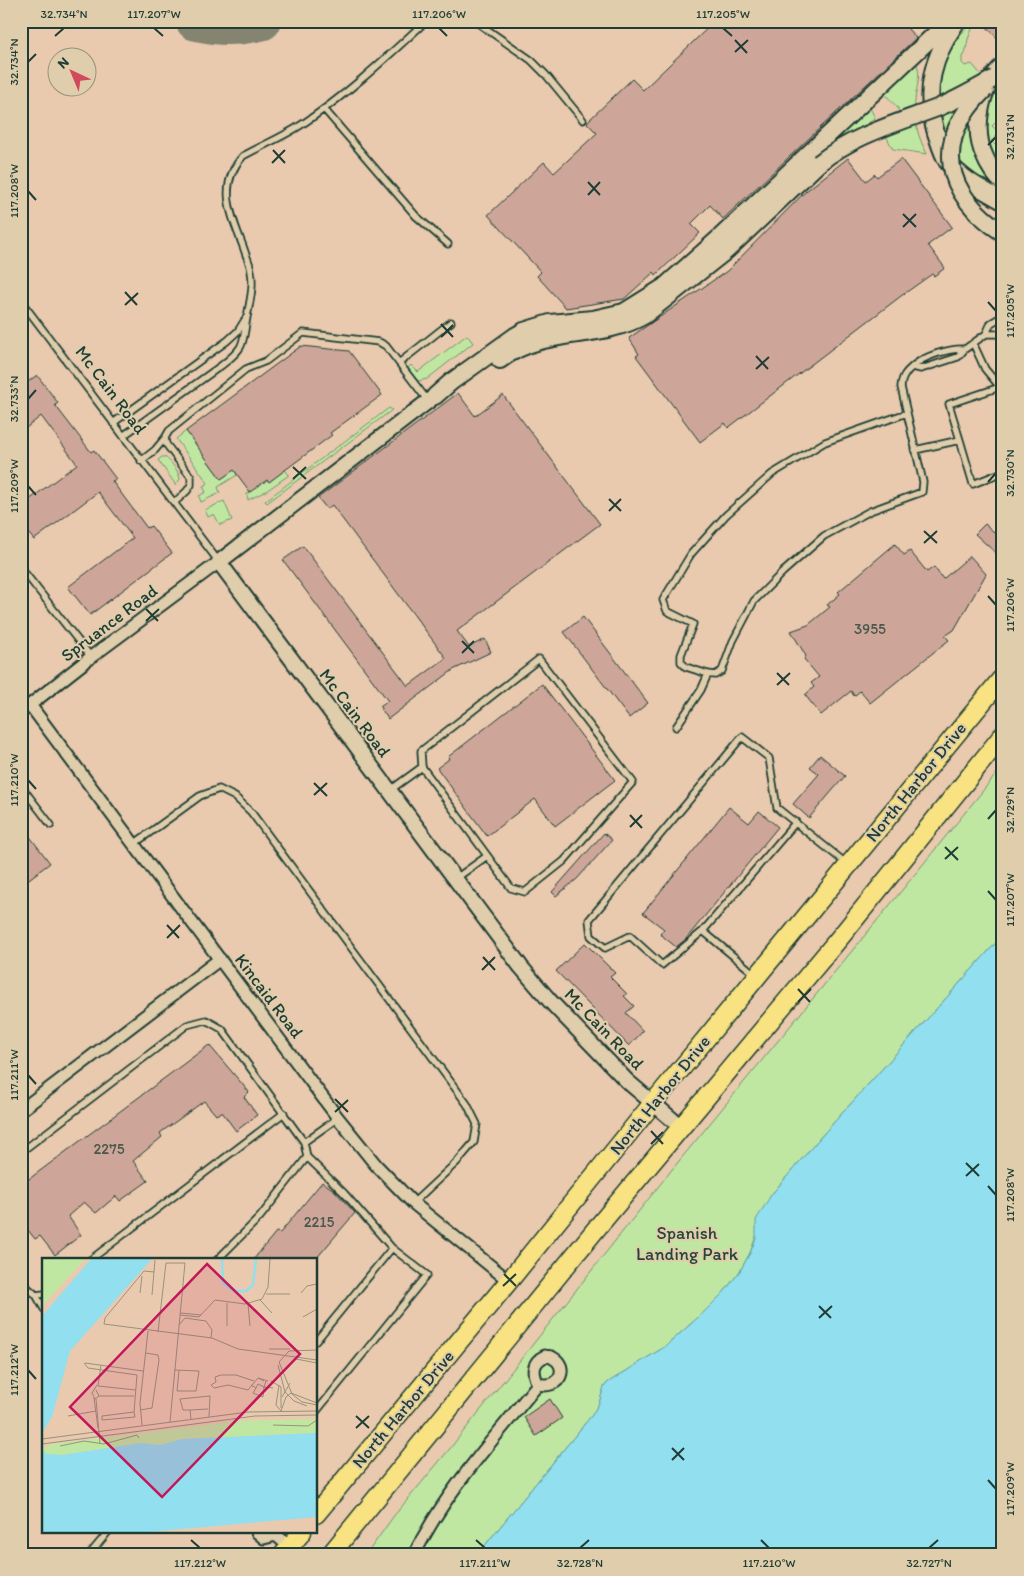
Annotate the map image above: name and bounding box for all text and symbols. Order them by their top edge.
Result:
text: 32.734°N [40,7,88,21]
text: 117.207°W [127,7,181,21]
text: 117.206°W [412,7,466,21]
text: 117.205°W [696,7,750,21]
text: 32.734°N [7,38,21,86]
north arrow [48,48,98,98]
text: N [54,54,73,72]
text: 32.731°N [1003,114,1017,160]
text: 117.208°W [7,164,21,218]
text: 117.205°W [1003,284,1017,338]
street label: Mc Cain Road [71,341,152,439]
text: 32.733°N [7,376,21,422]
text: 32.730°N [1003,449,1017,497]
text: 117.209°W [7,459,21,513]
text: 117.206°W [1003,578,1017,632]
street label: Spruance Road [56,579,162,666]
house number: 3955 [854,620,886,638]
street label: Mc Cain Road [315,664,396,762]
street label: North Harbor Drive [861,718,971,846]
text: 117.210°W [7,753,21,807]
text: 32.729°N [1003,787,1017,833]
text: 117.207°W [1003,873,1017,927]
street label: Kincaid Road [230,949,308,1043]
street label: Mc Cain Road [560,984,649,1075]
street label: North Harbor Drive [605,1031,715,1159]
text: 117.211°W [7,1049,21,1101]
house number: 2275 [93,1140,125,1158]
text: 117.208°W [1003,1168,1017,1222]
house number: 2215 [304,1213,334,1231]
park label: Spanish Landing Park [636,1222,739,1265]
inset map [42,1258,318,1534]
text: 117.212°W [7,1344,21,1396]
street label: North Harbor Drive [347,1345,459,1473]
text: 117.209°W [1003,1462,1017,1516]
text: 117.212°W [174,1556,226,1570]
text: 117.211°W [459,1556,511,1570]
text: 32.728°N [557,1556,603,1570]
text: 117.210°W [742,1556,796,1570]
text: 32.727°N [906,1556,952,1570]

